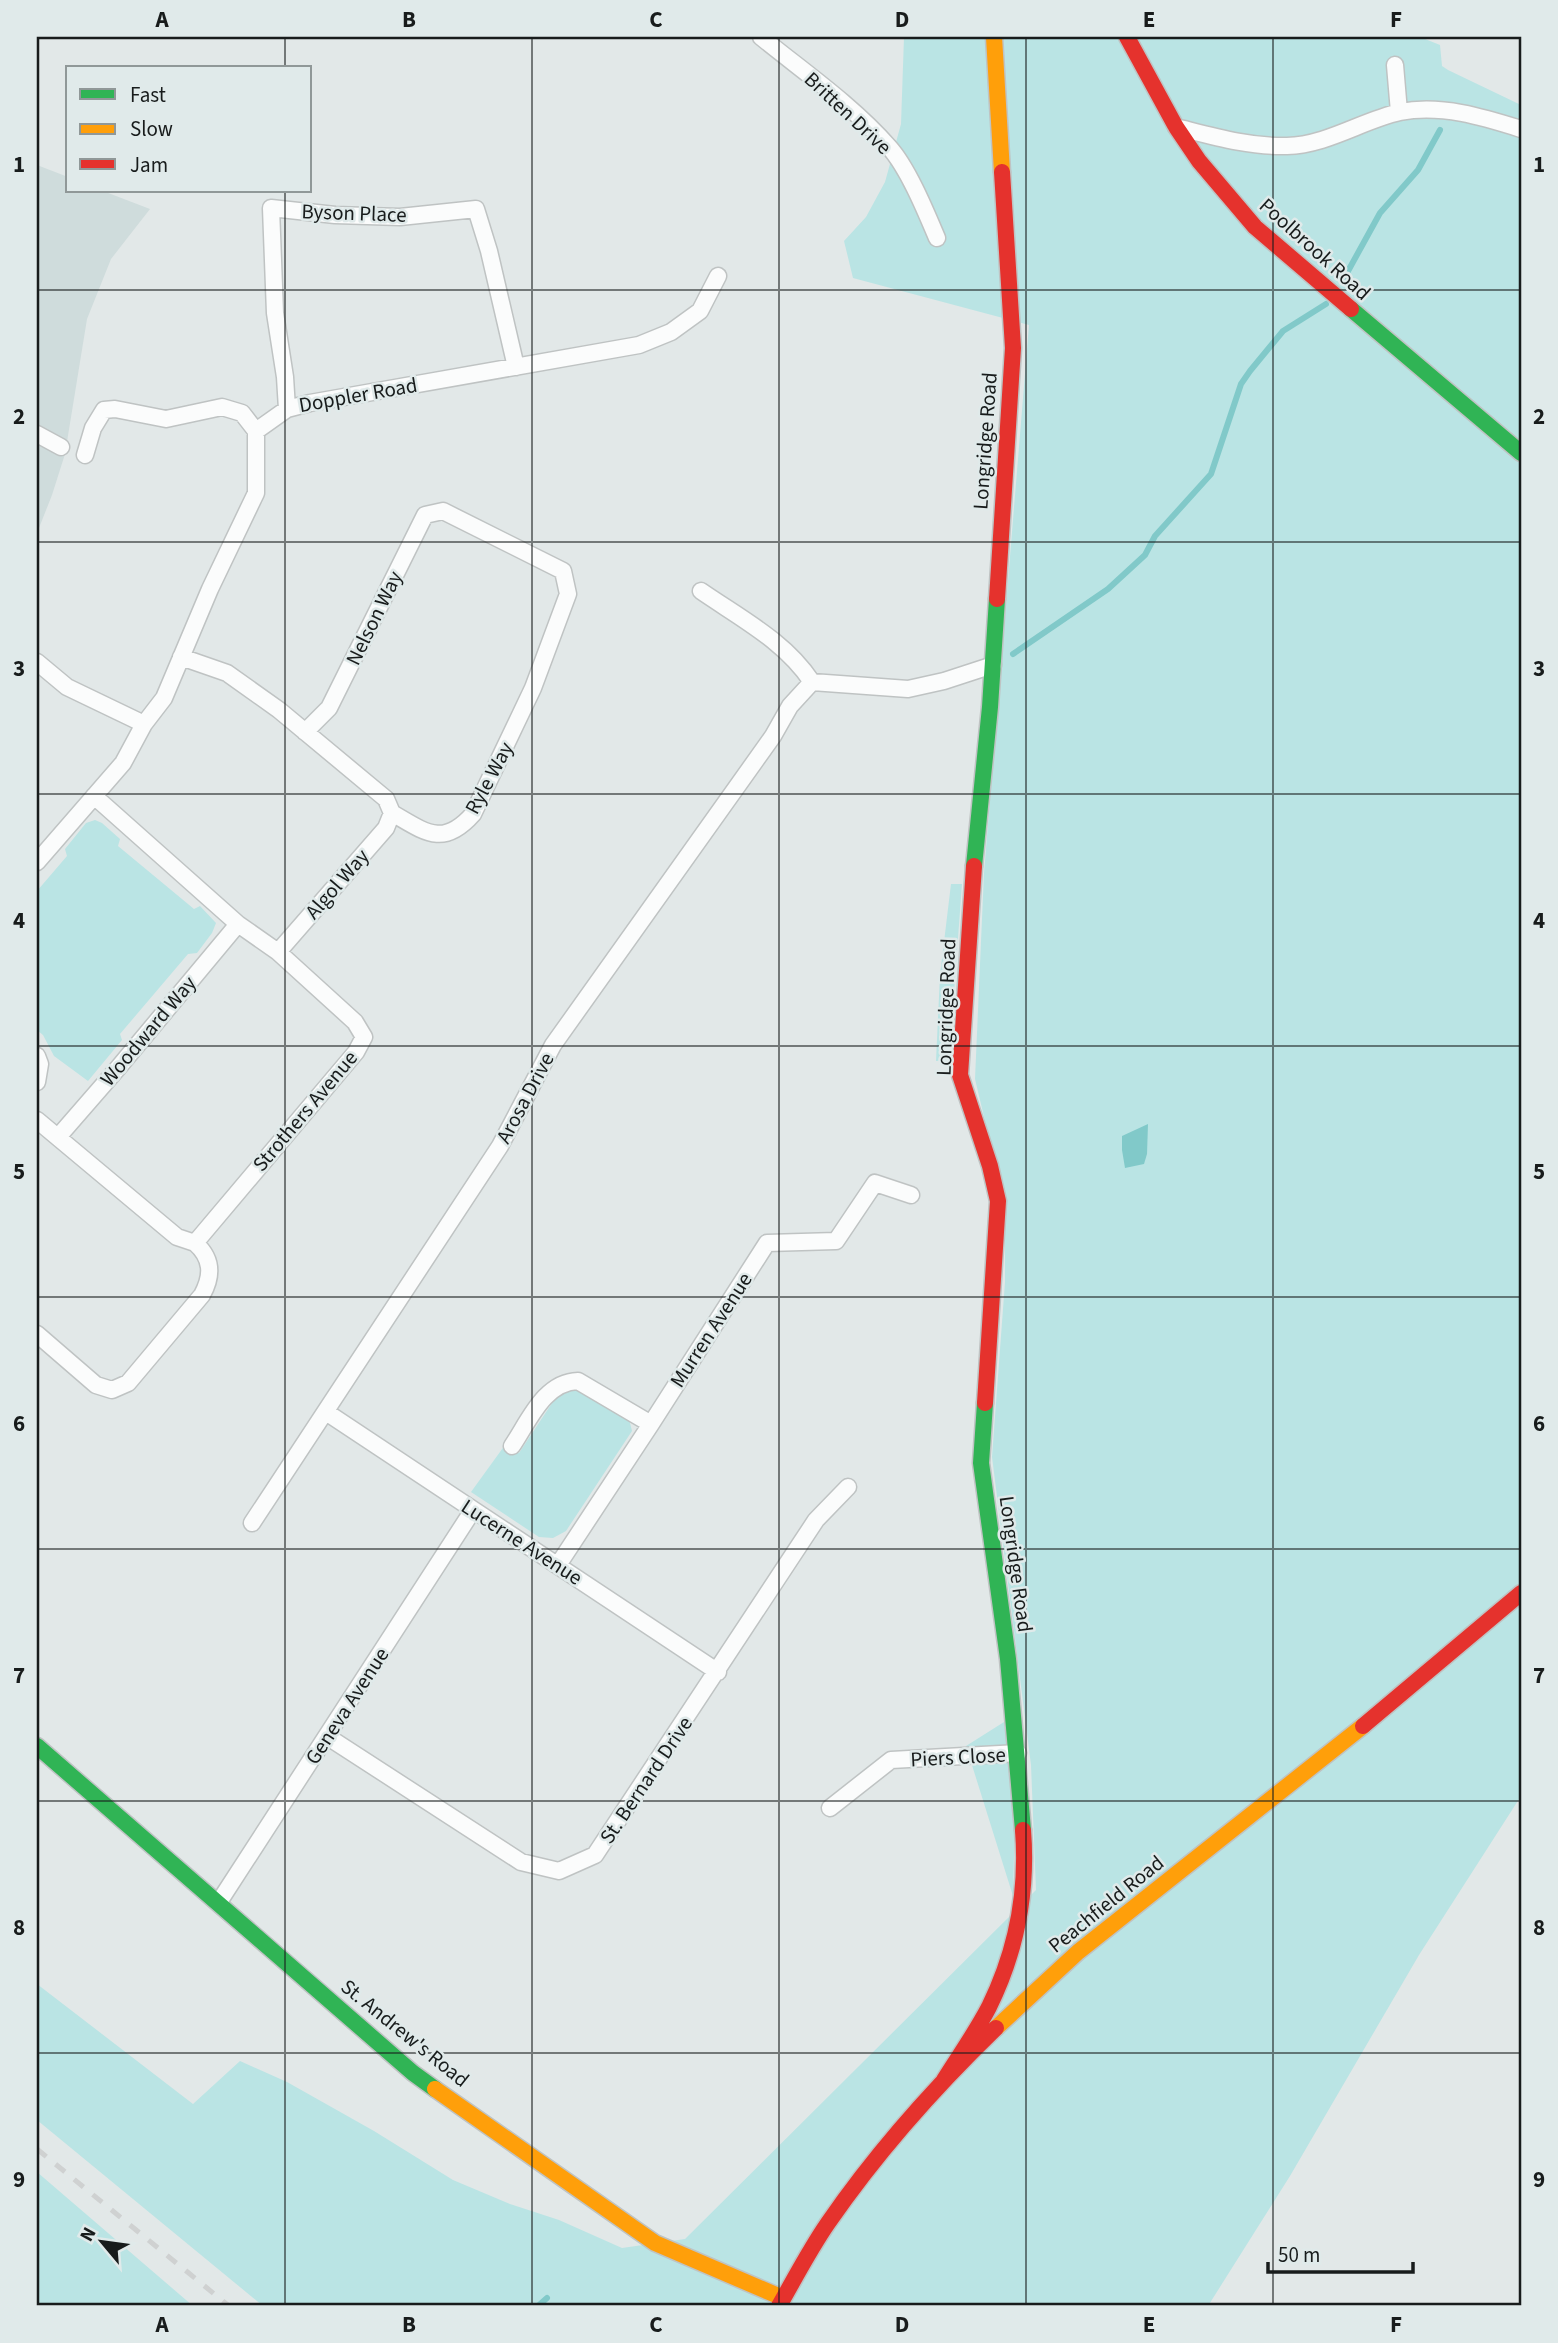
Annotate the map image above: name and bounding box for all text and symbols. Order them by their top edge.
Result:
text: A [154,3,169,36]
text: B [402,3,416,36]
text: C [649,3,663,36]
text: D [895,3,909,36]
text: E [1143,3,1155,36]
text: F [1390,3,1402,36]
street label: Britten Drive [798,65,898,161]
legend [66,66,312,192]
text: Fast [130,80,166,110]
text: Slow [130,114,173,144]
text: 1 [13,148,25,181]
text: 1 [1533,148,1545,181]
text: Jam [130,150,168,180]
street label: Poolbrook Road [1253,191,1377,307]
street label: Byson Place [301,196,407,230]
street label: Doppler Road [296,370,420,420]
street label: Longridge Road [965,371,1005,511]
text: 2 [13,400,25,433]
text: 2 [1533,400,1545,433]
street label: Nelson Way [338,566,410,670]
text: 3 [13,652,25,685]
text: 3 [1533,652,1545,685]
street label: Ryle Way [457,736,521,820]
street label: Algol Way [298,842,376,926]
text: 4 [13,904,25,937]
text: 4 [1533,904,1545,937]
street label: Longridge Road [929,938,963,1076]
street label: Woodward Way [93,969,203,1093]
street label: Strothers Avenue [245,1044,365,1178]
street label: Arosa Drive [489,1047,561,1149]
text: 5 [13,1155,25,1188]
text: 5 [1533,1155,1545,1188]
street label: Murren Avenue [663,1267,759,1393]
text: 6 [13,1407,25,1440]
text: 6 [1533,1407,1545,1440]
street label: Lucerne Avenue [456,1492,588,1592]
street label: Longridge Road [992,1494,1040,1634]
street label: Geneva Avenue [298,1642,396,1770]
text: 7 [13,1659,25,1692]
text: 7 [1533,1659,1545,1692]
street label: St. Bernard Drive [592,1710,700,1850]
street label: Piers Close [909,1740,1007,1774]
street label: Peachfield Road [1042,1848,1170,1960]
text: 8 [13,1911,25,1944]
text: 8 [1533,1911,1545,1944]
street label: St. Andrew's Road [334,1972,476,2094]
text: 9 [13,2163,25,2196]
text: 9 [1533,2163,1545,2196]
north arrow [66,2206,136,2276]
text: N [74,2222,103,2247]
scale bar [1268,2231,1413,2275]
text: 50 m [1278,2240,1320,2270]
text: A [154,2308,169,2341]
text: B [402,2308,416,2341]
text: C [649,2308,663,2341]
text: D [895,2308,909,2341]
text: E [1143,2308,1155,2341]
text: F [1390,2308,1402,2341]

